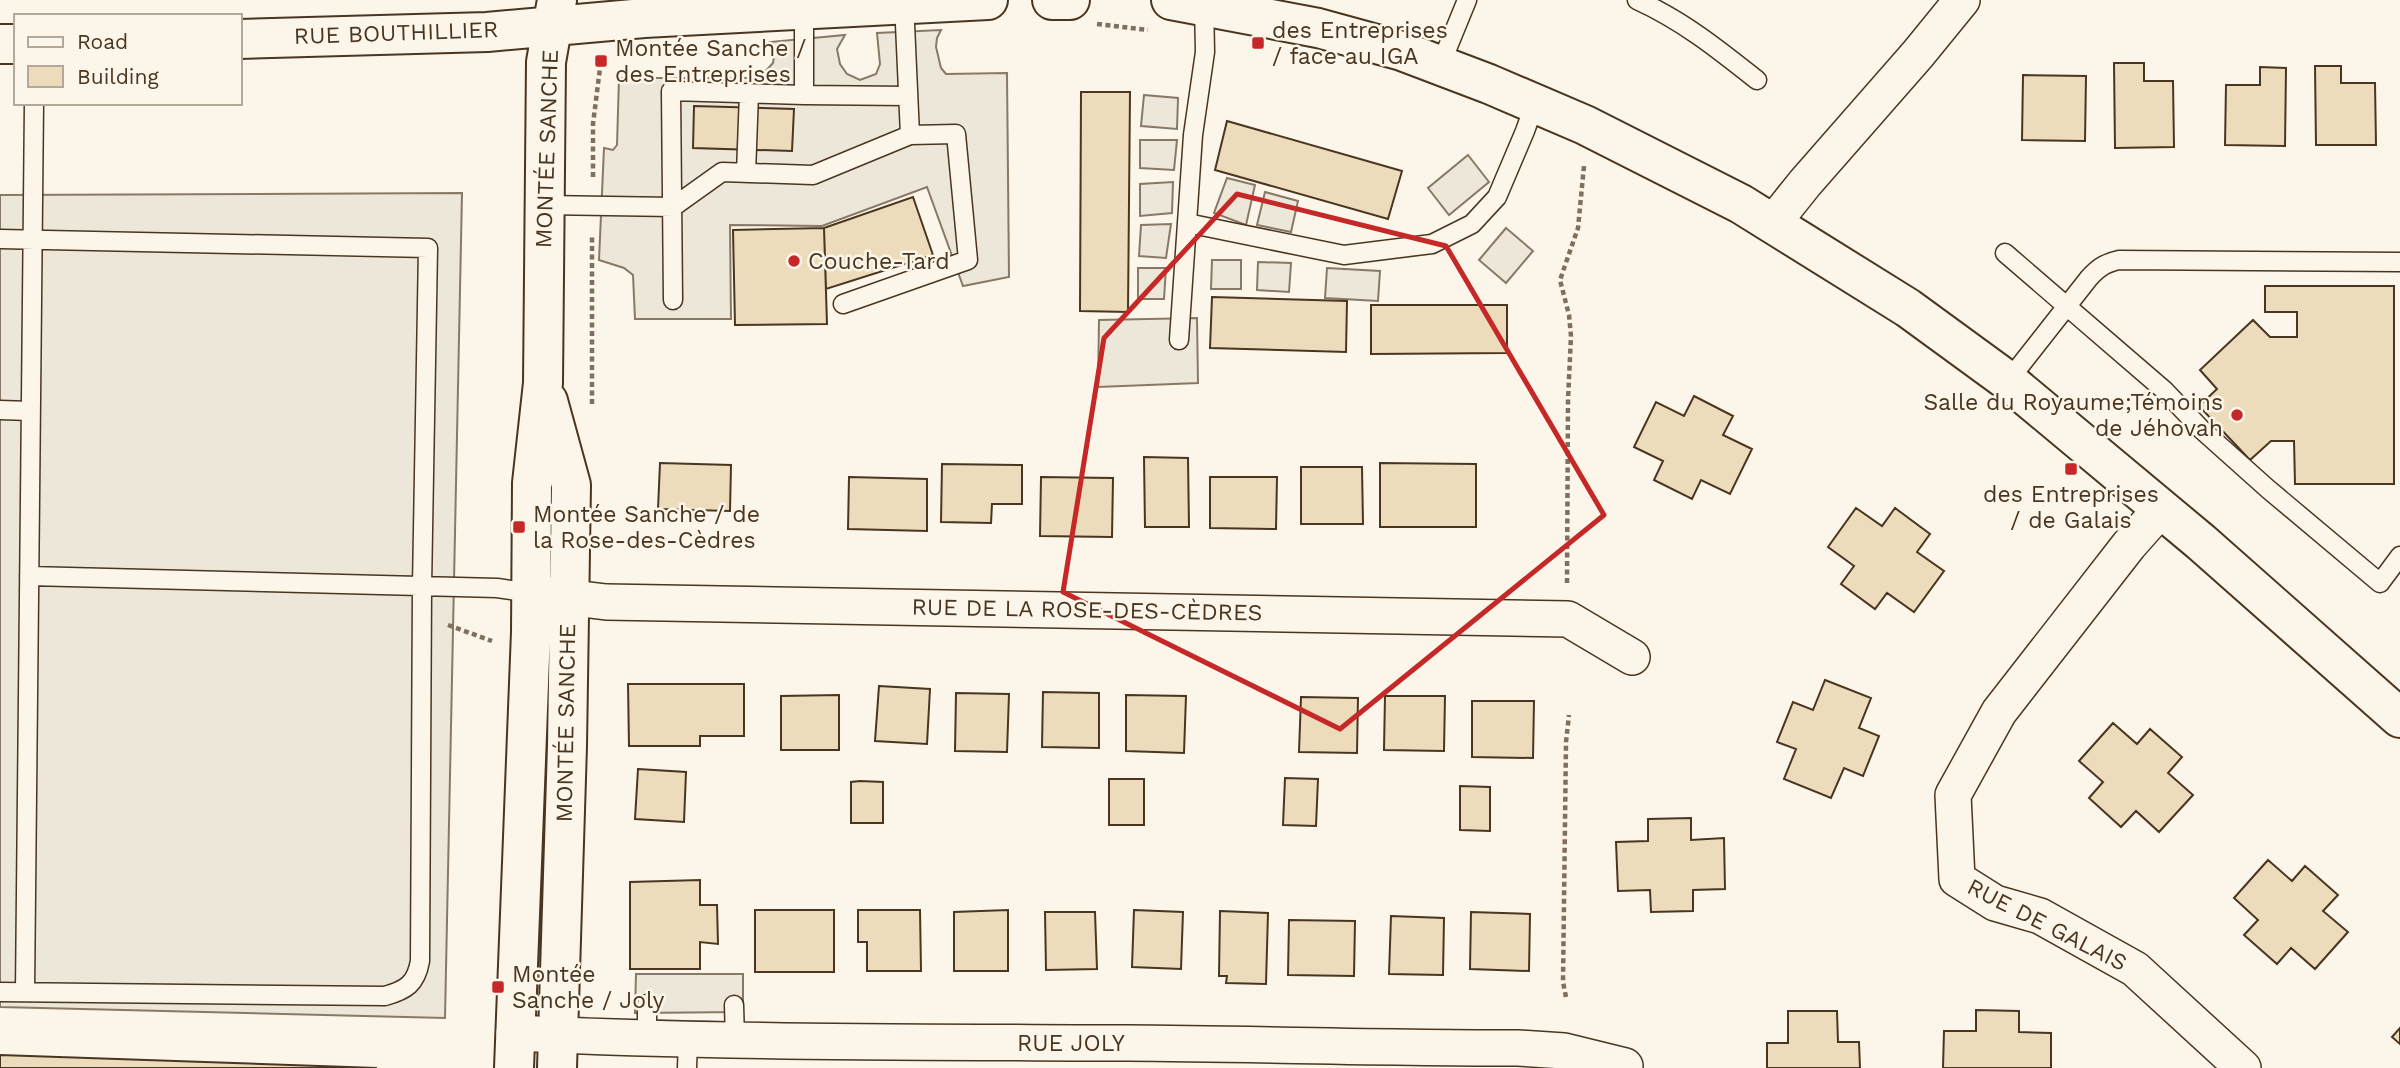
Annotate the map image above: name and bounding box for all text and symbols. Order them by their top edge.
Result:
legend [14,14,242,105]
street label: RUE BOUTHILLIER [293,16,499,50]
place label: des Entreprises / face au IGA [1272,17,1448,70]
text: Road [77,29,128,54]
place label: Montée Sanche / des Entreprises [615,35,806,88]
marker: des Entreprises / face au IGA [1250,35,1266,51]
street label: MONTÉE SANCHE [530,49,564,249]
marker: Montée Sanche / des Entreprises [593,53,609,69]
text: Building [77,64,159,89]
place label: Couche-Tard [808,248,950,275]
marker: Couche-Tard [786,253,802,269]
place label: Salle du Royaume;Témoins de Jéhovah [1923,389,2223,442]
marker: Salle du Royaume;Témoins de Jéhovah [2229,407,2245,423]
marker: des Entreprises / de Galais [2063,461,2079,477]
place label: des Entreprises / de Galais [1983,481,2159,534]
place label: Montée Sanche / de la Rose-des-Cèdres [533,501,760,554]
marker: Montée Sanche / de la Rose-des-Cèdres [511,519,527,535]
street label: RUE DE LA ROSE-DES-CÈDRES [911,593,1263,627]
street label: MONTÉE SANCHE [551,623,581,823]
street label: RUE DE GALAIS [1963,873,2131,977]
place label: Montée Sanche / Joly [512,961,664,1014]
marker: Montée Sanche / Joly [490,979,506,995]
street label: RUE JOLY [1017,1030,1125,1057]

